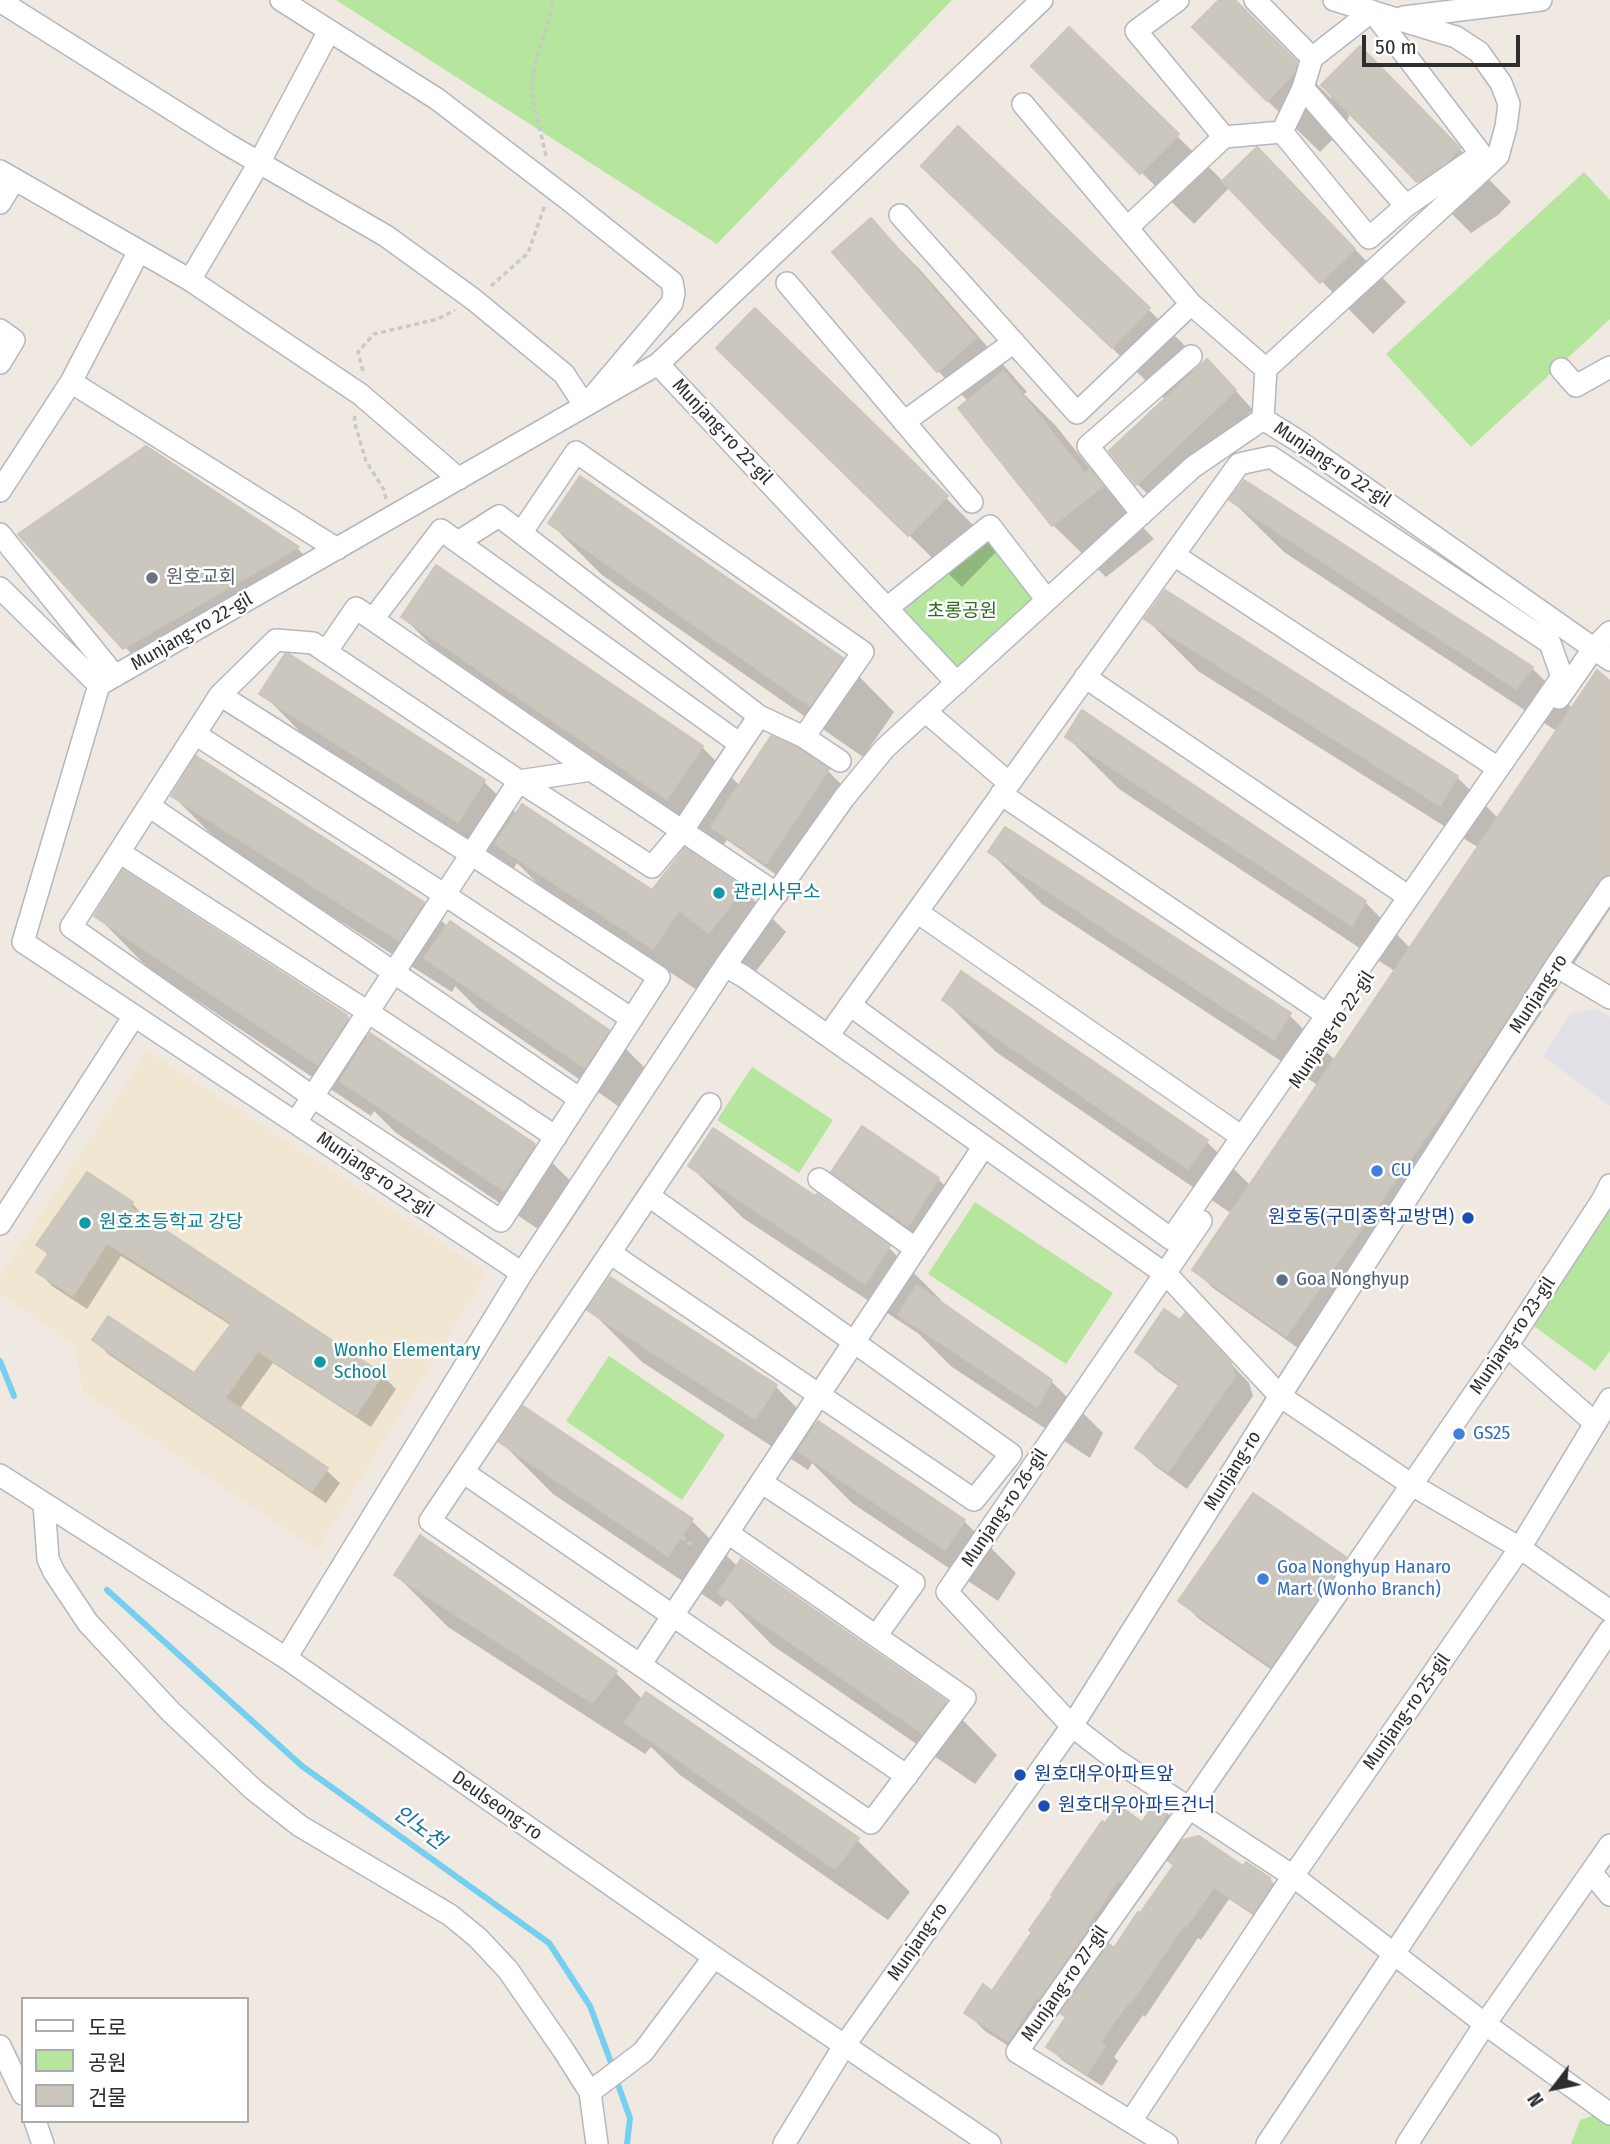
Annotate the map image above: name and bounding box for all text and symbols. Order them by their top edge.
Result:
scale bar [1365,21,1522,65]
text: 50 m [1375,34,1417,60]
street label: Munjang-ro 22-gil [667,374,777,490]
street label: Munjang-ro 22-gil [1269,417,1395,513]
place label: 원호교회 [166,567,236,589]
marker: 원호교회 [144,570,160,586]
street label: Munjang-ro 22-gil [127,588,257,676]
park label: 초롱공원 [927,601,997,623]
place label: 관리사무소 [733,882,820,904]
marker: 관리사무소 [711,885,727,901]
street label: Munjang-ro [1505,950,1573,1038]
street label: Munjang-ro 22-gil [1284,967,1380,1093]
street label: Munjang-ro 22-gil [312,1127,438,1223]
place label: CU [1391,1160,1412,1182]
marker: CU [1369,1163,1385,1179]
place label: 원호동(구미중학교방면) [1268,1207,1454,1229]
marker: 원호동(구미중학교방면) [1460,1210,1476,1226]
place label: 원호초등학교 강당 [99,1212,243,1234]
marker: 원호초등학교 강당 [77,1215,93,1231]
place label: Goa Nonghyup [1296,1269,1409,1291]
marker: Goa Nonghyup [1274,1272,1290,1288]
street label: Munjang-ro 23-gil [1465,1273,1561,1399]
place label: Wonho Elementary School [334,1340,480,1384]
marker: Wonho Elementary School [312,1354,328,1370]
place label: GS25 [1473,1423,1510,1445]
marker: GS25 [1451,1426,1467,1442]
street label: Munjang-ro [1200,1427,1266,1515]
street label: Munjang-ro 26-gil [957,1445,1053,1571]
place label: Goa Nonghyup Hanaro Mart (Wonho Branch) [1277,1557,1451,1601]
marker: Goa Nonghyup Hanaro Mart (Wonho Branch) [1255,1571,1271,1587]
street label: Munjang-ro 25-gil [1358,1649,1456,1775]
place label: 원호대우아파트앞 [1034,1764,1174,1786]
street label: Deulseong-ro [448,1767,546,1845]
marker: 원호대우아파트앞 [1012,1767,1028,1783]
place label: 원호대우아파트건너 [1058,1795,1215,1817]
marker: 원호대우아파트건너 [1036,1798,1052,1814]
water label: 인노천 [388,1801,450,1855]
street label: Munjang-ro [883,1899,953,1985]
street label: Munjang-ro 27-gil [1017,1922,1113,2046]
legend [21,1997,248,2123]
text: 도로 [88,2015,127,2041]
text: 공원 [88,2050,127,2076]
north arrow [1519,2053,1589,2123]
text: 건물 [88,2085,127,2111]
text: N [1523,2088,1549,2110]

